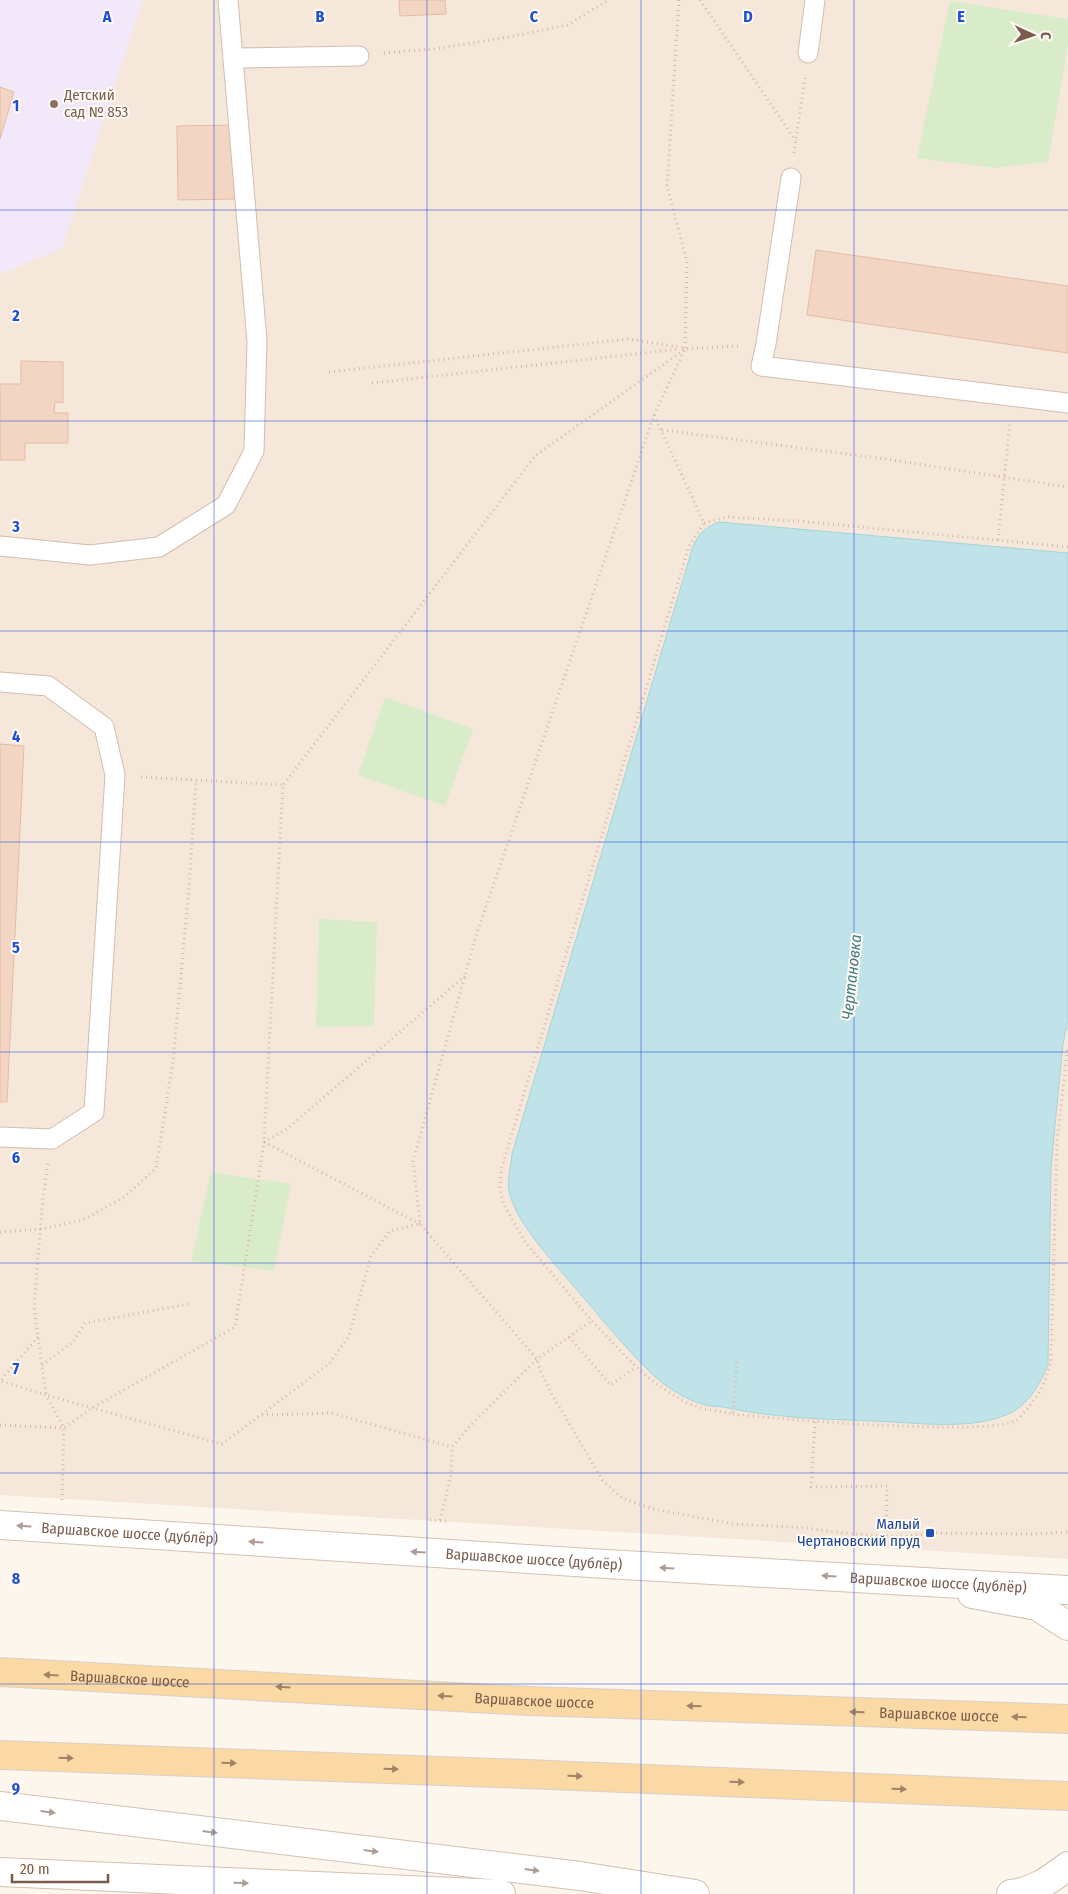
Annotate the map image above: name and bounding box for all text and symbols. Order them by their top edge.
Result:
text: A [102,7,112,26]
text: B [316,7,325,26]
text: C [530,7,539,26]
text: D [743,7,753,26]
text: E [957,7,965,26]
north arrow [1008,10,1058,60]
text: С [1037,32,1054,40]
place label: Детский сад № 853 [63,86,129,121]
text: 1 [13,96,19,115]
marker: Детский сад № 853 [48,98,60,110]
text: 2 [11,306,20,325]
text: 3 [11,517,20,536]
text: 4 [12,727,20,746]
water label: Чертановка [838,933,865,1021]
text: 5 [12,938,20,957]
text: 6 [12,1148,20,1167]
text: 7 [13,1359,20,1378]
place label: Малый Чертановский пруд [797,1515,920,1550]
street label: Варшавское шоссе (дублёр) [41,1519,219,1548]
one-way arrow [15,1522,31,1530]
marker: Малый Чертановский пруд [924,1527,936,1539]
one-way arrow [247,1537,263,1545]
street label: Варшавское шоссе (дублёр) [445,1545,623,1574]
one-way arrow [410,1548,426,1556]
one-way arrow [658,1563,674,1571]
text: 8 [12,1569,21,1588]
street label: Варшавское шоссе (дублёр) [849,1569,1027,1597]
one-way arrow [820,1572,836,1580]
street label: Варшавское шоссе [70,1667,190,1691]
one-way arrow [42,1670,58,1678]
one-way arrow [274,1683,290,1691]
street label: Варшавское шоссе [474,1689,594,1712]
one-way arrow [437,1692,453,1700]
one-way arrow [686,1702,702,1710]
street label: Варшавское шоссе [879,1704,999,1726]
one-way arrow [849,1707,865,1715]
one-way arrow [1011,1713,1027,1721]
one-way arrow [58,1754,74,1762]
one-way arrow [221,1760,237,1768]
one-way arrow [383,1765,399,1773]
one-way arrow [567,1772,583,1780]
text: 9 [12,1779,20,1798]
one-way arrow [729,1779,745,1787]
one-way arrow [892,1785,908,1793]
one-way arrow [41,1808,57,1816]
one-way arrow [202,1828,218,1836]
one-way arrow [363,1847,379,1855]
scale bar [12,1852,109,1884]
text: 20 m [20,1860,50,1878]
one-way arrow [525,1866,541,1874]
one-way arrow [233,1879,249,1887]

